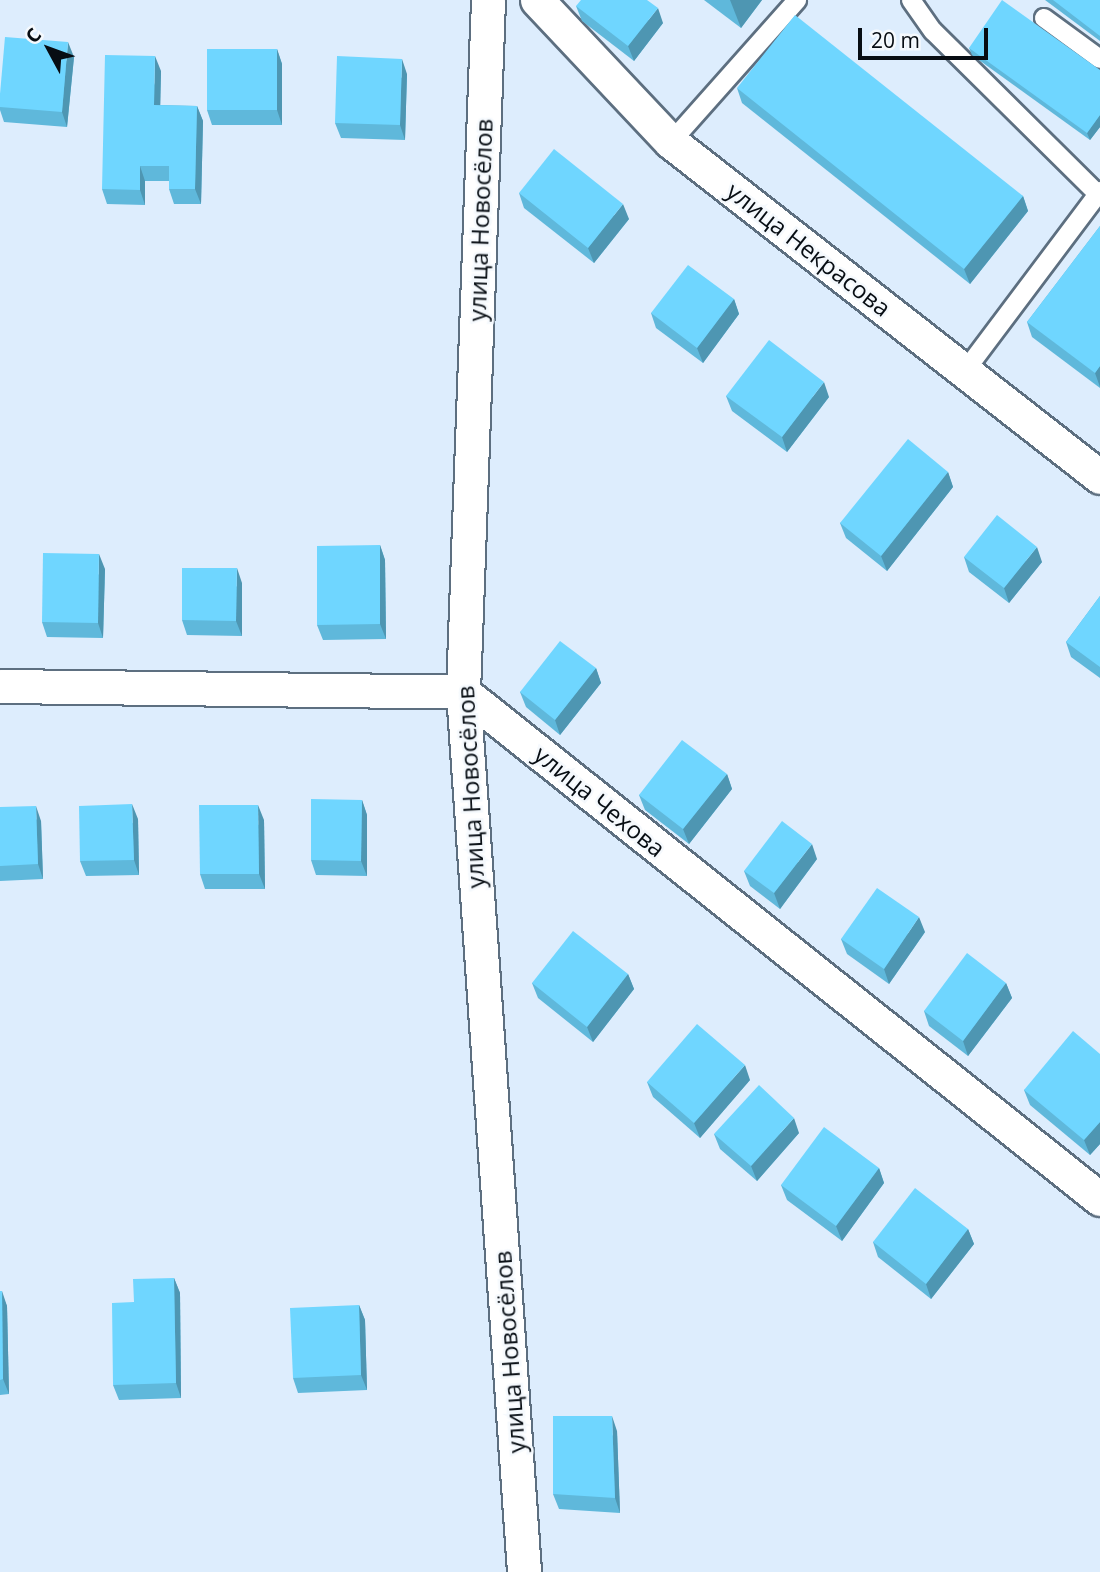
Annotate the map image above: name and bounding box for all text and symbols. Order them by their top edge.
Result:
north arrow [14,14,84,84]
scale bar [862,14,992,58]
text: С [19,22,47,48]
text: 20 m [871,26,920,54]
street label: улица Новосёлов [462,118,498,322]
street label: улица Некрасова [721,176,897,322]
street label: улица Новосёлов [450,685,490,889]
street label: улица Чехова [529,740,671,862]
street label: улица Новосёлов [488,1250,530,1454]

